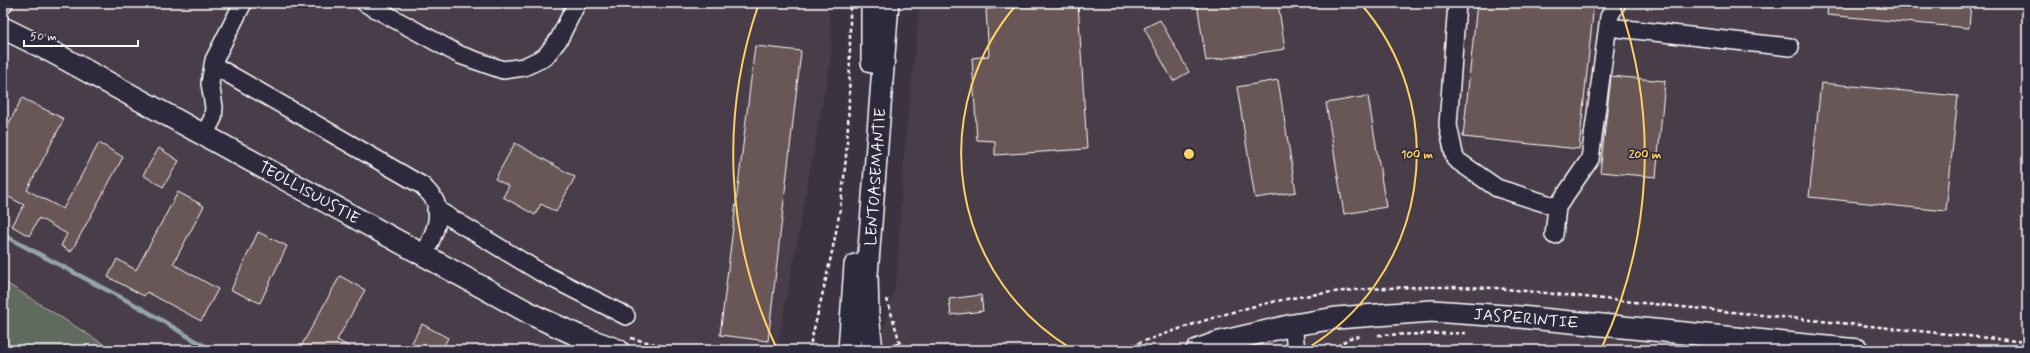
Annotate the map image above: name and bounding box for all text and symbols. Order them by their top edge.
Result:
scale bar [24,22,138,48]
text: 50 m [30,29,57,45]
street label: LENTOASEMANTIE [861,107,891,247]
centre of rings [1182,147,1196,161]
text: 100 m [1401,147,1434,163]
text: 200 m [1629,147,1662,163]
street label: TEOLLISUUSTIE [255,157,363,229]
street label: JASPERINTIE [1473,304,1579,334]

